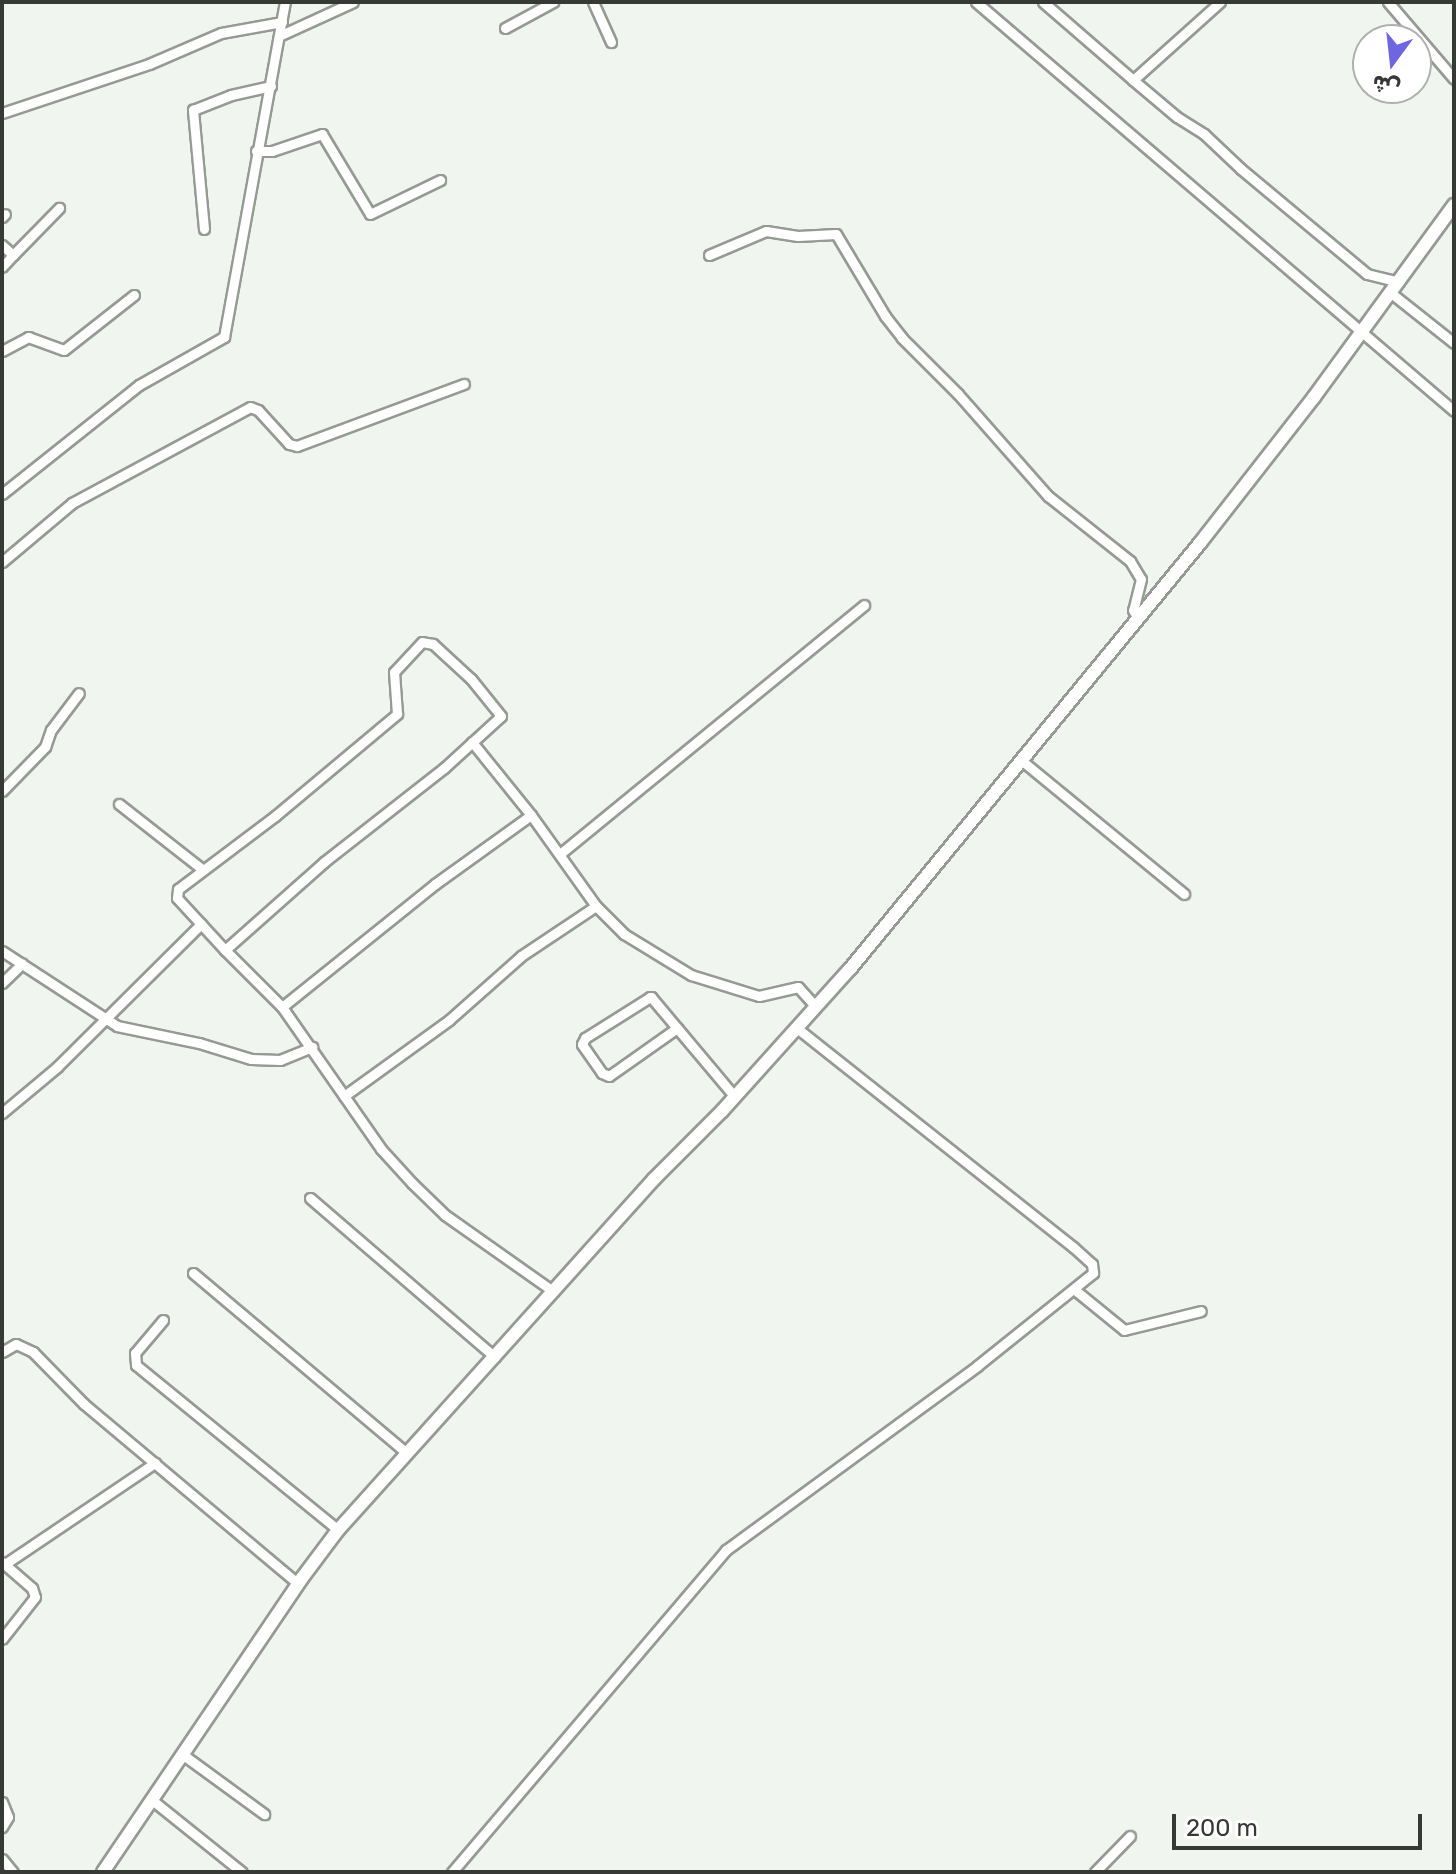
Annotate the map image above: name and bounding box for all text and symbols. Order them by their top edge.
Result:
north arrow [1352,24,1432,104]
text: ش [1369,69,1403,102]
scale bar [1176,1798,1426,1848]
text: 200 m [1186,1814,1258,1842]

